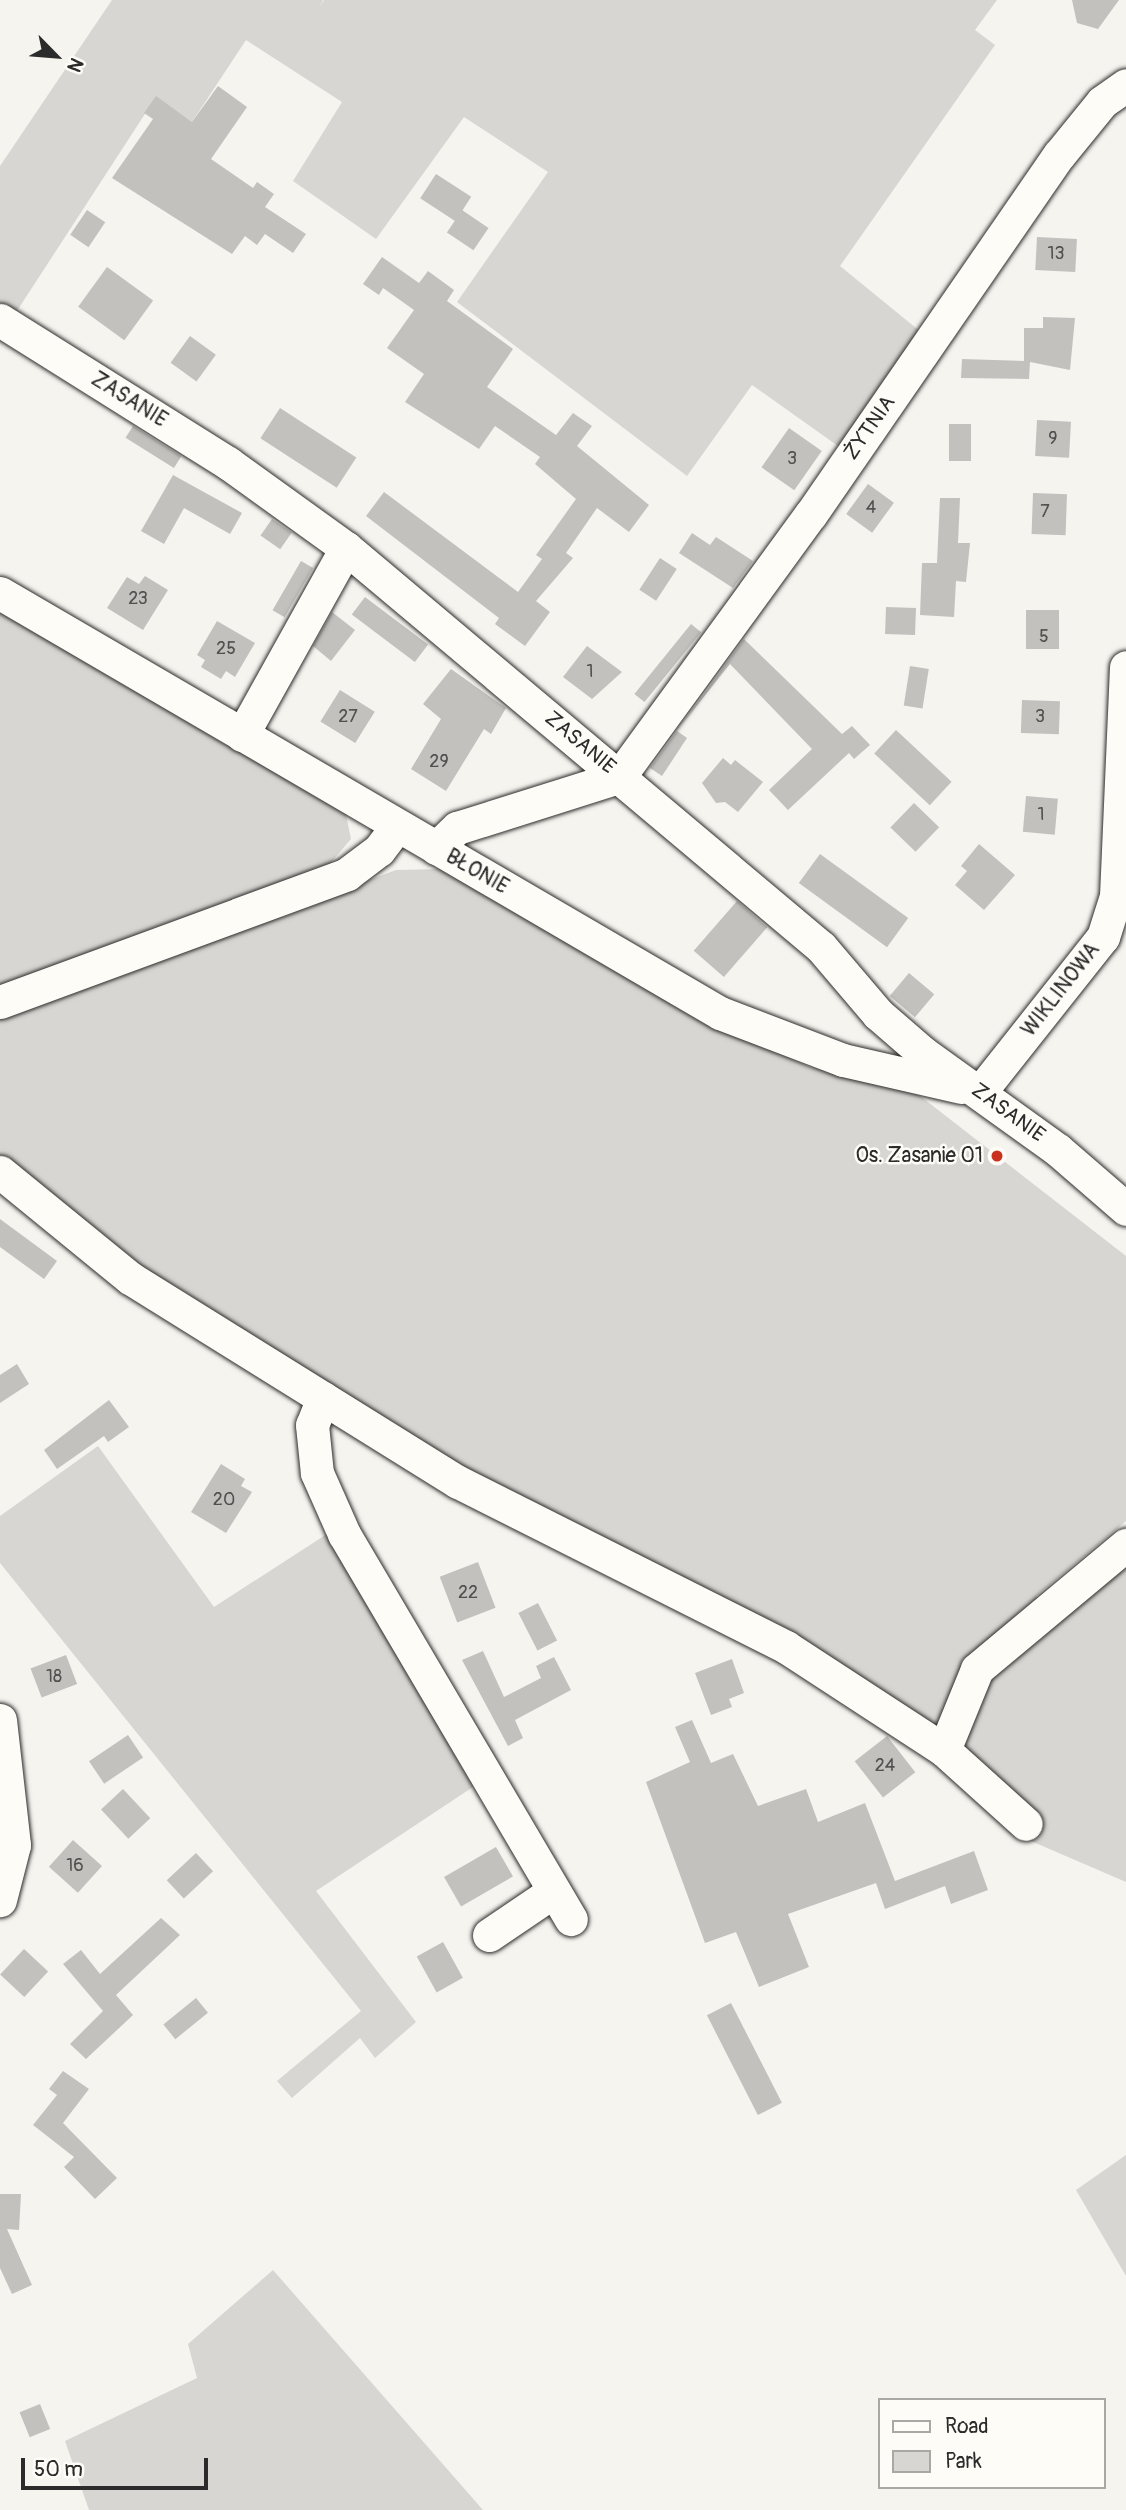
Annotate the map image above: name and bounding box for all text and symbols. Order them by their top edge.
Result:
north arrow [21,21,91,91]
text: N [61,54,89,76]
house number: 13 [1047,243,1065,265]
street label: ZASANIE [86,367,172,433]
street label: ŻYTNIA [839,391,901,465]
house number: 9 [1048,428,1058,450]
house number: 3 [787,448,797,470]
house number: 4 [866,497,876,519]
house number: 7 [1040,501,1050,523]
house number: 23 [128,588,148,610]
house number: 5 [1039,626,1049,648]
house number: 25 [216,638,236,660]
house number: 1 [586,661,594,683]
house number: 27 [338,706,358,728]
street label: ZASANIE [539,706,621,780]
house number: 3 [1035,706,1045,728]
house number: 29 [429,751,449,773]
house number: 1 [1037,804,1045,826]
street label: BŁONIE [441,844,513,900]
street label: WIKLINOWA [1017,938,1105,1042]
street label: ZASANIE [966,1078,1050,1148]
place label: Os. Zasanie 01 [855,1143,983,1169]
marker: Os. Zasanie 01 [989,1148,1005,1164]
house number: 20 [213,1489,235,1511]
house number: 22 [458,1582,478,1604]
house number: 18 [46,1666,62,1688]
house number: 24 [875,1755,895,1777]
house number: 16 [66,1855,84,1877]
legend [878,2398,1105,2489]
text: Road [945,2413,989,2440]
scale bar [24,2444,212,2488]
text: Park [945,2448,982,2475]
text: 50 m [34,2456,83,2483]

